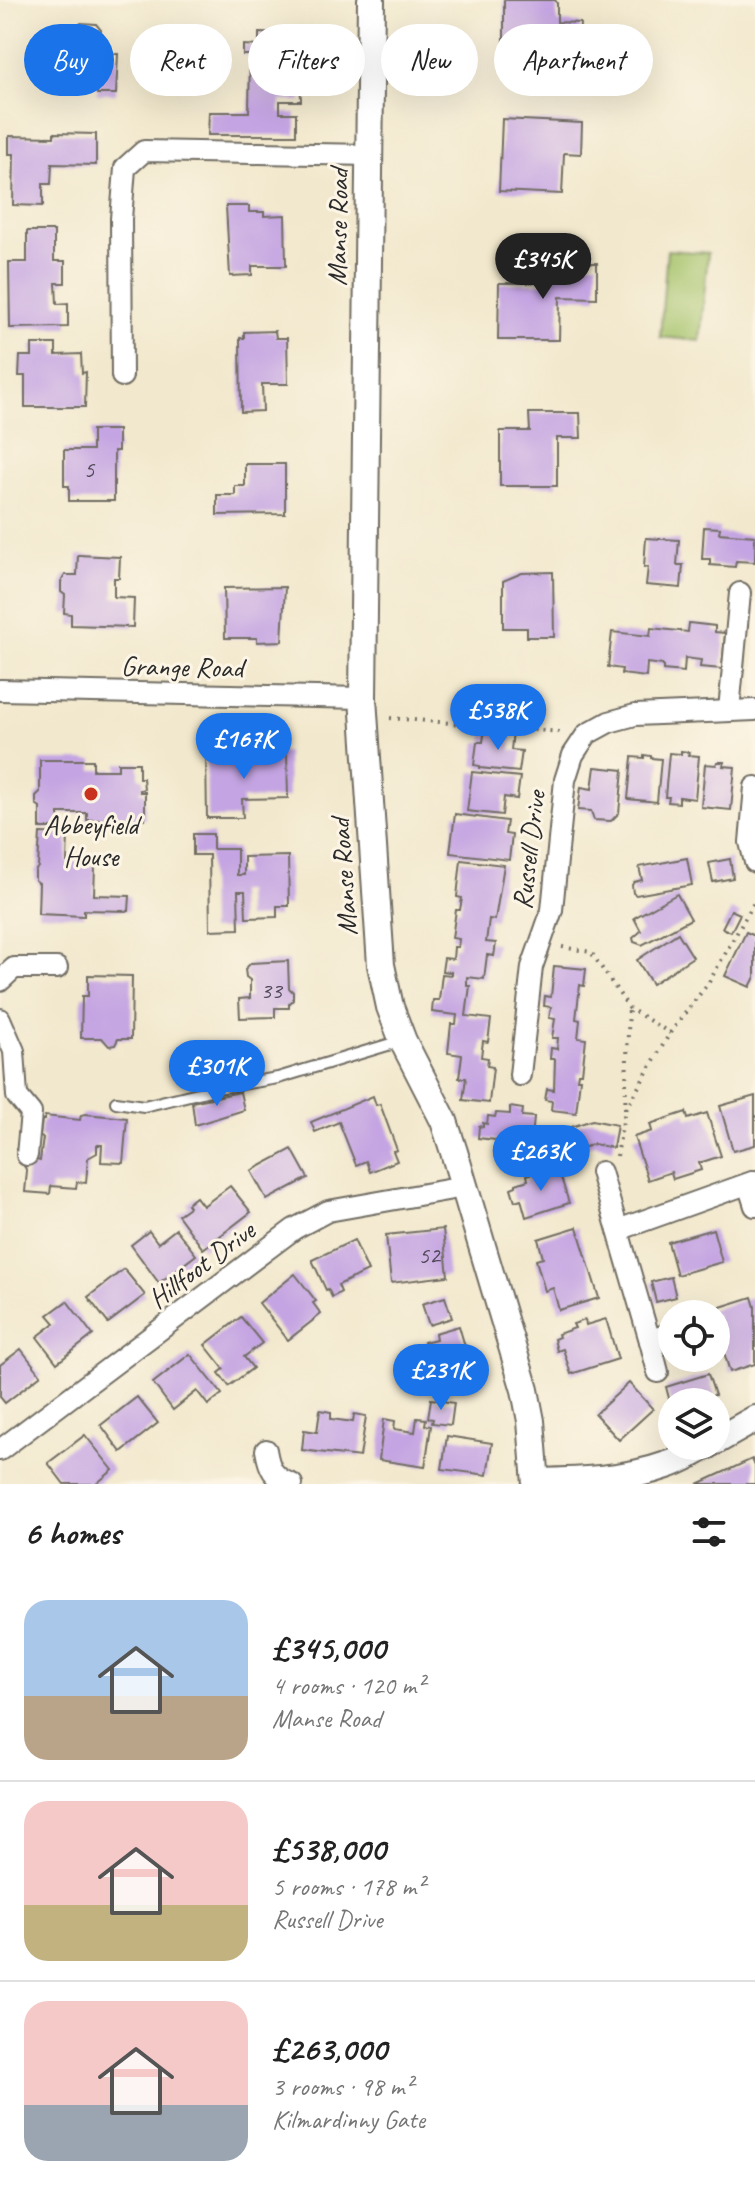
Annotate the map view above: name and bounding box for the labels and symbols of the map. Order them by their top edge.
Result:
street label: Manse Road [319,164,356,286]
pin: £345K [487,233,599,301]
house number: 5 [84,454,96,484]
street label: Grange Road [121,648,247,685]
pin: £538K [442,684,554,752]
pin: £167K [188,713,300,781]
marker: Abbeyfield House [82,785,100,803]
street label: Russell Drive [504,787,553,911]
place label: Abbeyfield House [44,807,142,874]
street label: Manse Road [322,813,365,937]
house number: 33 [260,975,284,1005]
pin: £301K [161,1040,273,1108]
pin: £263K [485,1125,597,1193]
street label: Hillfoot Drive [141,1212,263,1316]
house number: 52 [418,1240,442,1270]
pin: £231K [385,1344,497,1412]

